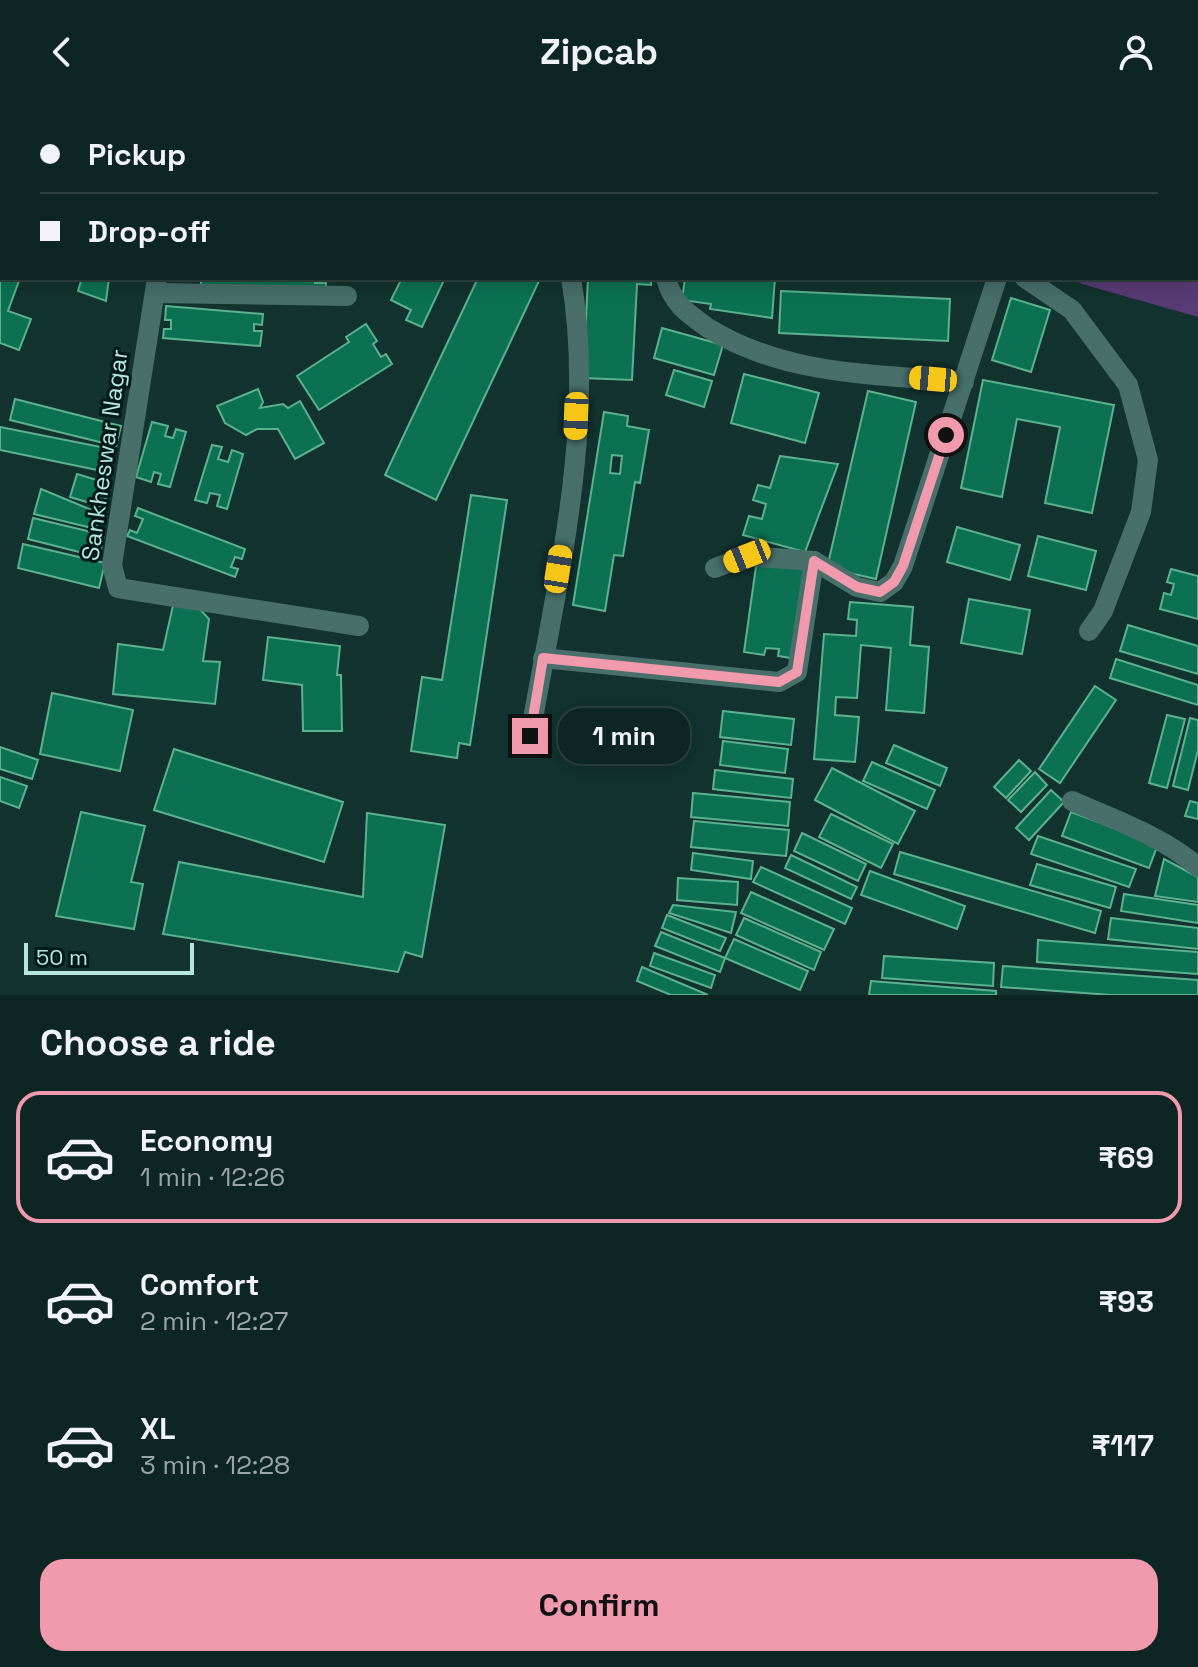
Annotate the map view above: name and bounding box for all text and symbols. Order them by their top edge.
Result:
text: Zipcab [540,29,658,75]
icon: back [40,30,84,74]
icon: person [1114,30,1158,74]
text: Pickup [88,135,186,174]
text: Drop-off [88,212,211,251]
street label: Sankheswar Nagar [74,347,135,563]
car [908,365,958,393]
car [563,392,589,440]
route start [928,417,964,453]
car [720,536,774,576]
car [542,543,574,595]
callout: 1 min [558,708,690,764]
route end [512,718,548,754]
text: 1 min [592,719,656,753]
scale bar [24,939,194,975]
text: 50 m [36,943,88,971]
text: Choose a ride [40,1020,276,1066]
icon: car [44,1121,116,1193]
text: Economy [140,1121,273,1160]
text: ₹69 [1098,1138,1154,1177]
text: 1 min · 12:26 [140,1160,285,1194]
icon: car [44,1265,116,1337]
text: Comfort [140,1265,259,1304]
text: ₹93 [1099,1282,1154,1321]
text: 2 min · 12:27 [140,1304,289,1338]
icon: car [44,1409,116,1481]
text: XL [140,1409,176,1448]
text: ₹117 [1092,1426,1154,1465]
text: 3 min · 12:28 [140,1448,290,1482]
button: Confirm [40,1559,1158,1651]

